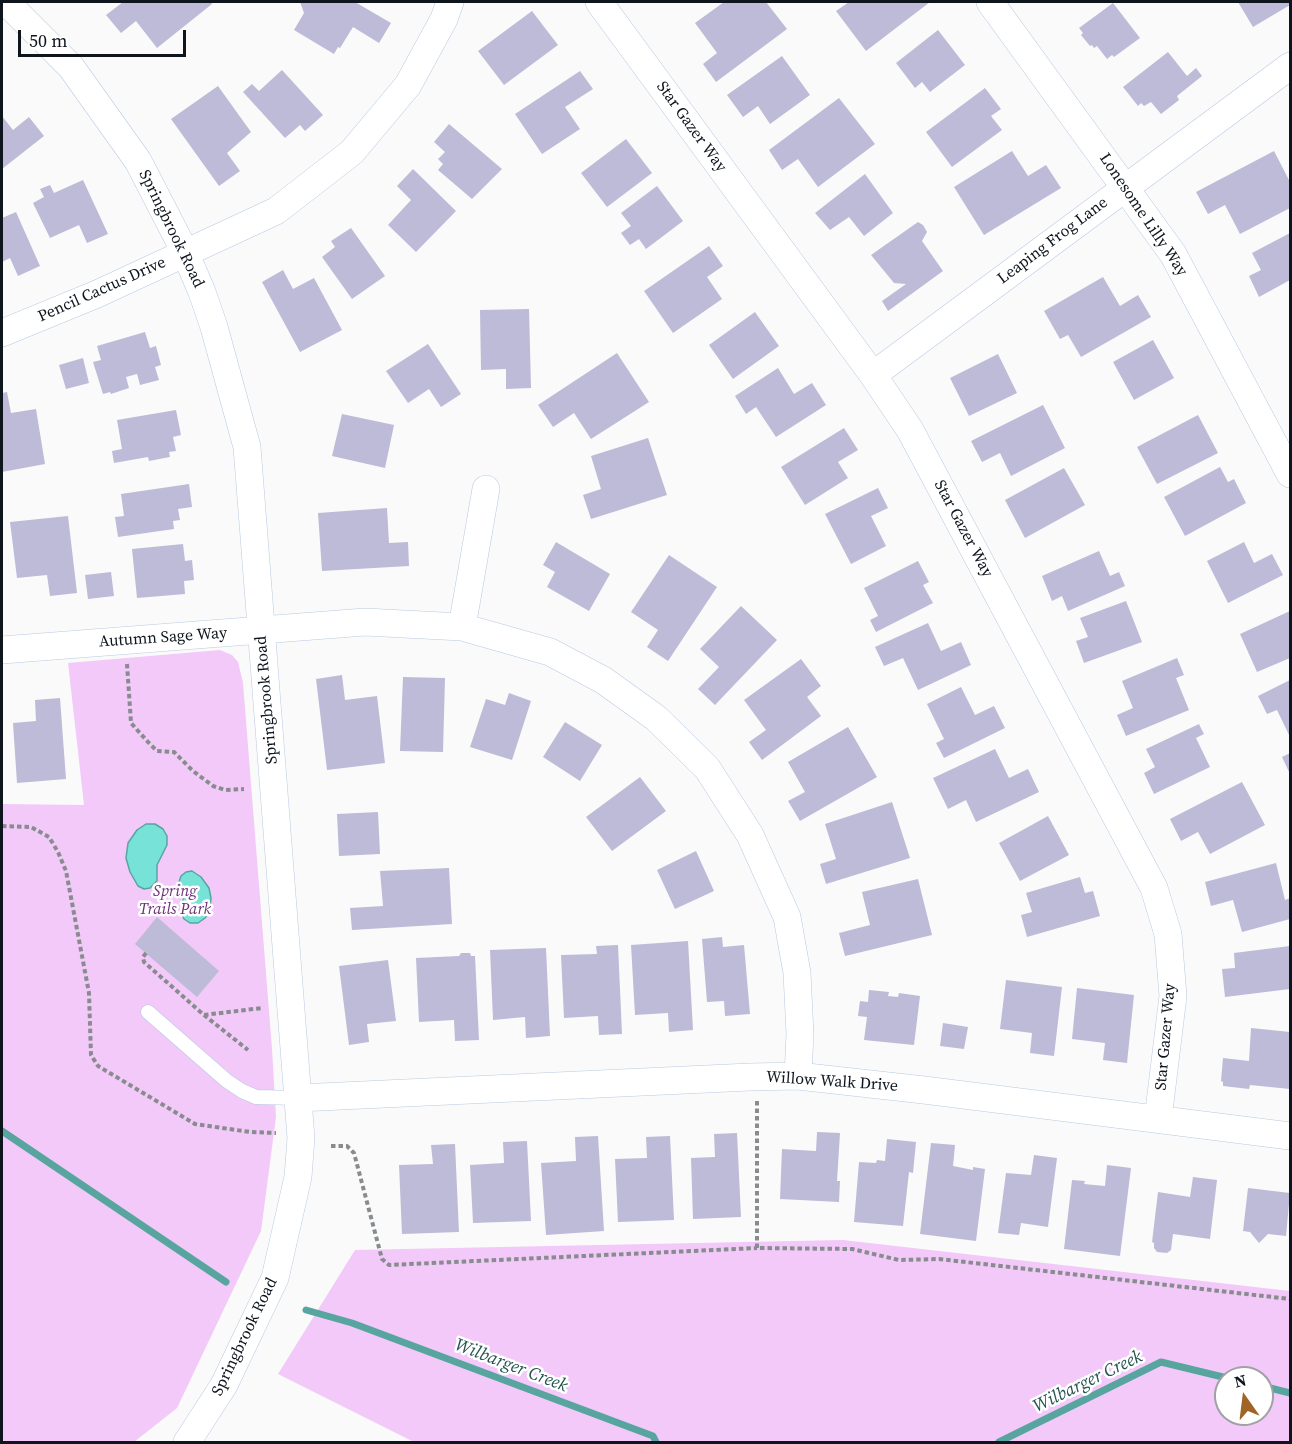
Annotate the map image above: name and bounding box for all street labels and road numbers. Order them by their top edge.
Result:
street label: Star Gazer Way [652,78,730,176]
street label: Lonesome Lilly Way [1095,150,1191,280]
street label: Springbrook Road [134,167,208,291]
street label: Leaping Frog Lane [994,193,1112,289]
street label: Pencil Cactus Drive [35,253,169,327]
street label: Star Gazer Way [929,477,997,581]
street label: Autumn Sage Way [98,624,228,652]
street label: Springbrook Road [252,635,282,765]
street label: Star Gazer Way [1152,983,1180,1091]
street label: Willow Walk Drive [765,1068,899,1096]
street label: Springbrook Road [208,1275,282,1399]

